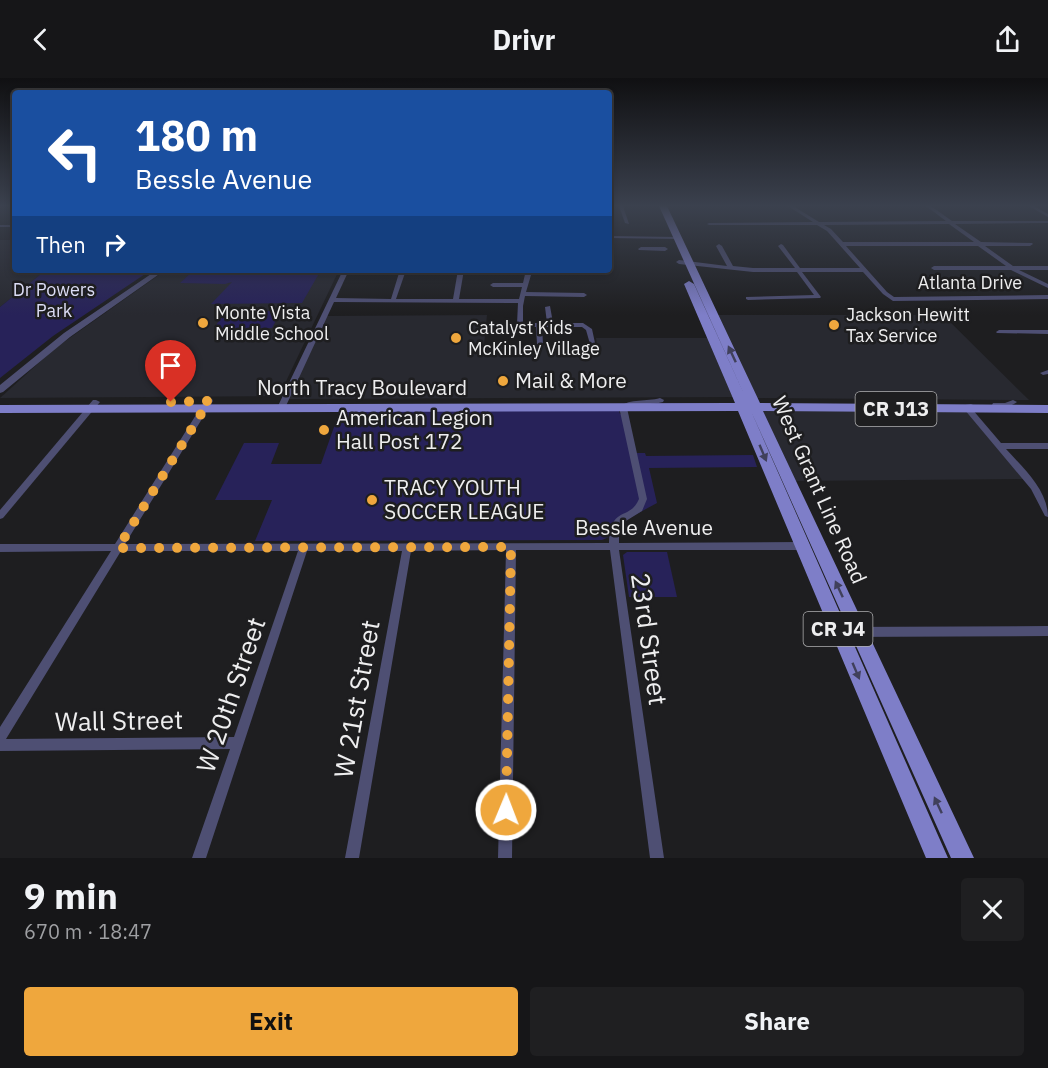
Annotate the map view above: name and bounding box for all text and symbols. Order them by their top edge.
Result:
text: Drivr [493,22,555,57]
icon: back [24,23,57,56]
icon: share [991,23,1024,56]
text: 180 m [135,108,258,163]
icon: left [36,114,114,192]
text: Bessle Avenue [135,161,312,196]
icon: right [98,228,131,261]
text: Then [36,230,86,259]
street label: Atlanta Drive [918,271,1022,294]
park label: Dr Powers Park [13,278,95,322]
place label: Monte Vista Middle School [215,301,329,345]
place label: Jackson Hewitt Tax Service [846,303,970,347]
marker: Monte Vista Middle School [196,316,210,330]
place label: Catalyst Kids McKinley Village [468,316,600,360]
marker: Jackson Hewitt Tax Service [827,318,841,332]
marker: Catalyst Kids McKinley Village [449,331,463,345]
pin [145,340,196,402]
one-way arrow [728,345,737,362]
icon: arrive [154,349,187,382]
place label: Mail & More [515,366,627,394]
street label: North Tracy Boulevard [257,373,467,401]
marker: Mail & More [496,374,510,388]
street label: West Grant Line Road [766,391,874,588]
road number: CR J13 [856,392,936,426]
place label: American Legion Hall Post 172 [336,403,493,455]
marker: American Legion Hall Post 172 [317,423,331,437]
one-way arrow [758,445,768,463]
place label: TRACY YOUTH SOCCER LEAGUE [384,473,545,525]
marker: TRACY YOUTH SOCCER LEAGUE [365,493,379,507]
street label: Bessle Avenue [575,513,713,541]
street label: 23rd Street [624,571,676,707]
one-way arrow [835,581,844,598]
road number: CR J4 [804,612,872,646]
street label: W 20th Street [188,613,272,777]
street label: W 21st Street [325,617,387,780]
one-way arrow [852,662,862,680]
street label: Wall Street [55,702,183,738]
position arrow [474,778,538,842]
one-way arrow [934,796,943,813]
text: 9 min [24,872,118,919]
button: close [961,878,1024,941]
text: 670 m · 18:47 [24,918,152,945]
button: Exit [24,987,518,1056]
button: Share [530,987,1024,1056]

